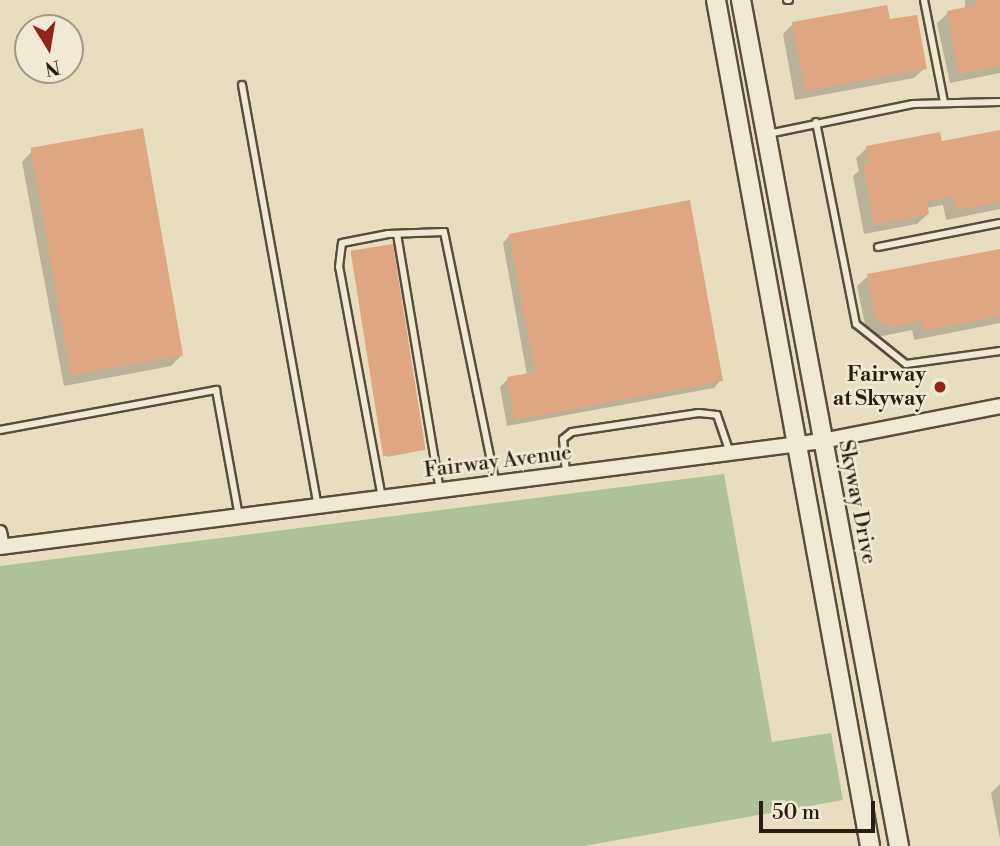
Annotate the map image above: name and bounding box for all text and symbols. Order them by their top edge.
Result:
north arrow [14,14,84,84]
text: N [43,54,62,81]
place label: Fairway at Skyway [833,362,926,412]
marker: Fairway at Skyway [932,379,948,395]
street label: Skyway Drive [833,438,881,566]
street label: Fairway Avenue [423,440,573,484]
scale bar [762,786,878,830]
text: 50 m [772,800,820,826]

